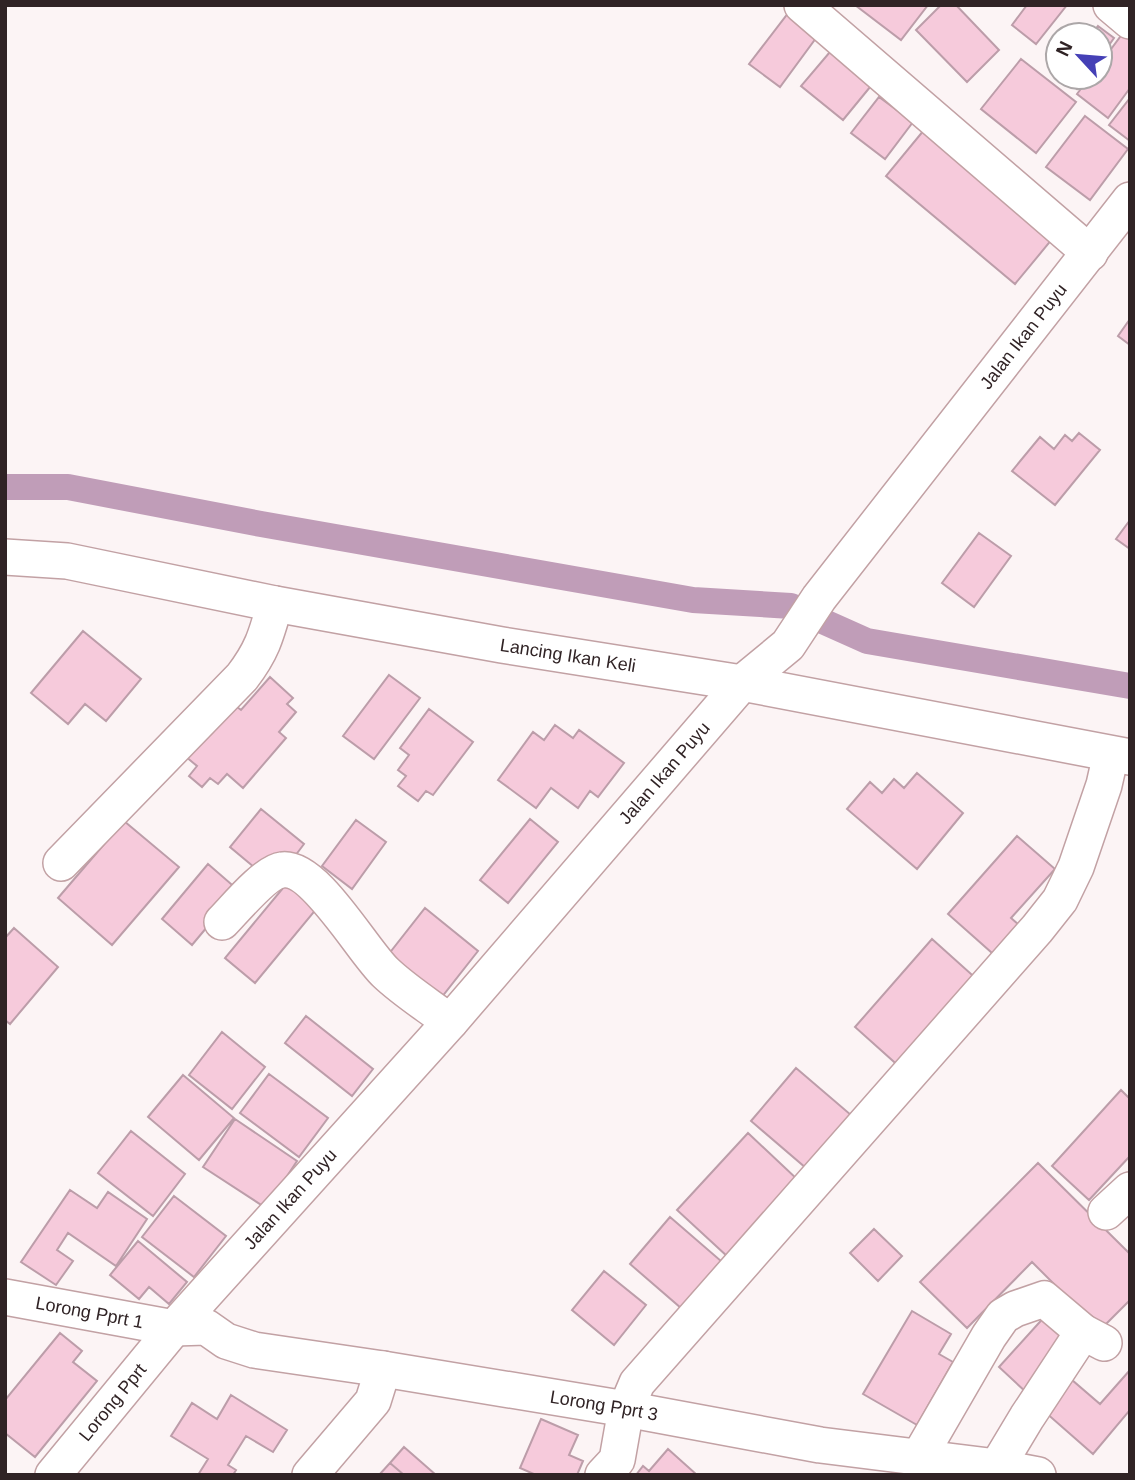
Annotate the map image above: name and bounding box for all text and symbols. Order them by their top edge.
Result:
north arrow [1044,21,1114,91]
text: N [1052,38,1077,60]
street label: Jalan Ikan Puyu [976,280,1071,393]
street label: Lancing Ikan Keli [499,635,637,676]
street label: Jalan Ikan Puyu [615,718,714,828]
street label: Jalan Ikan Puyu [240,1145,341,1253]
street label: Lorong Pprt 1 [34,1293,145,1332]
street label: Lorong Pprt [75,1360,150,1445]
street label: Lorong Pprt 3 [548,1387,660,1425]

